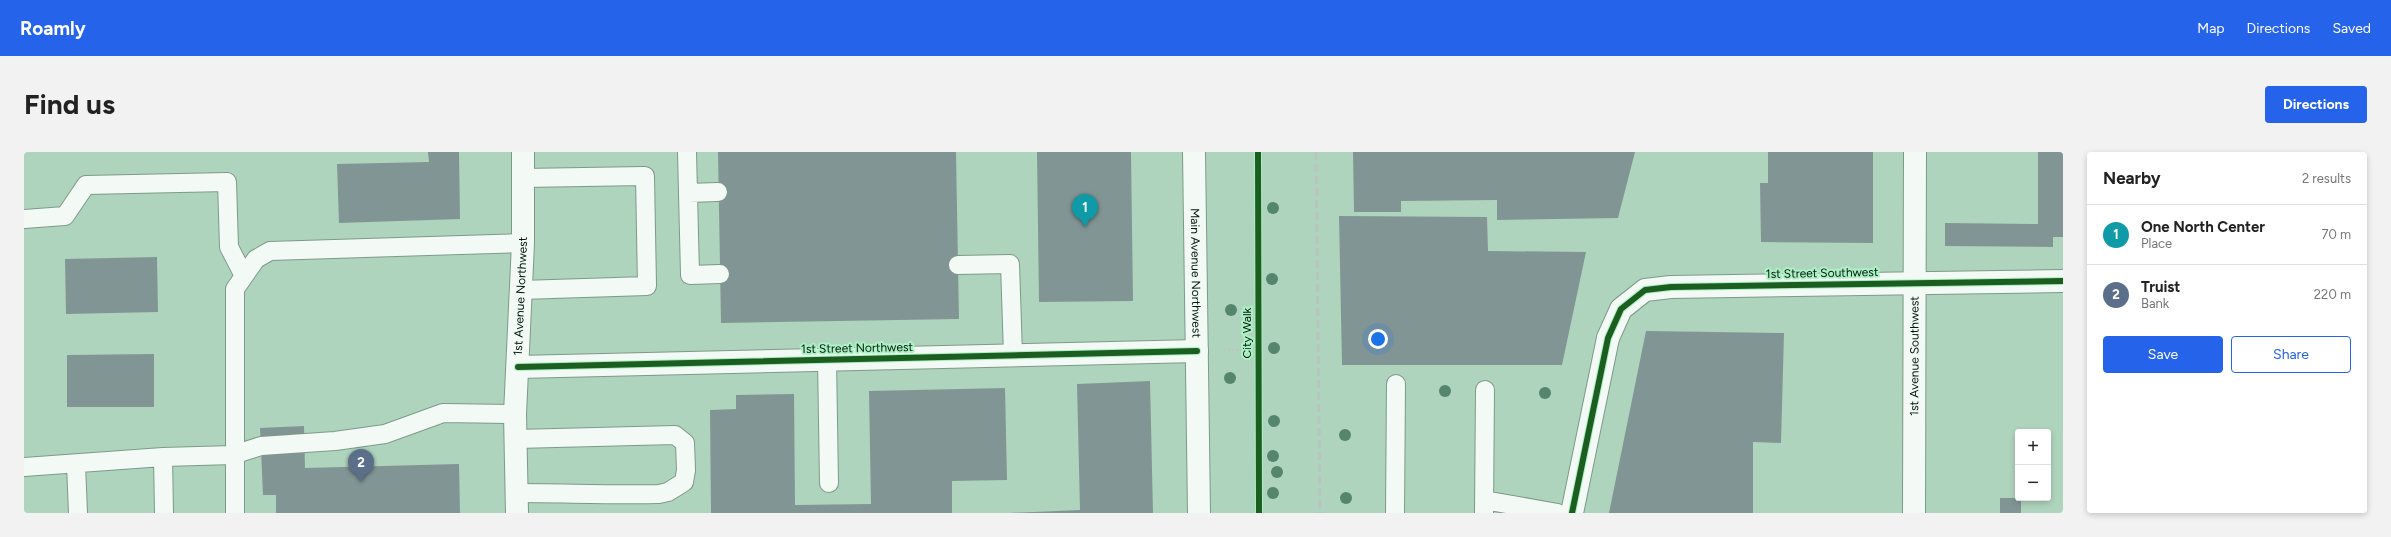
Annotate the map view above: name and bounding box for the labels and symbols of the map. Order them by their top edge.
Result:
pin: 1 [1072,194,1098,227]
street label: Main Avenue Northwest [1188,208,1204,338]
street label: 1st Avenue Northwest [511,236,530,356]
street label: 1st Street Southwest [1766,265,1879,281]
street label: 1st Avenue Southwest [1907,296,1922,416]
street label: City Walk [1240,307,1254,358]
your location [1368,329,1388,349]
street label: 1st Street Northwest [801,340,914,356]
pin: 2 [348,449,374,482]

